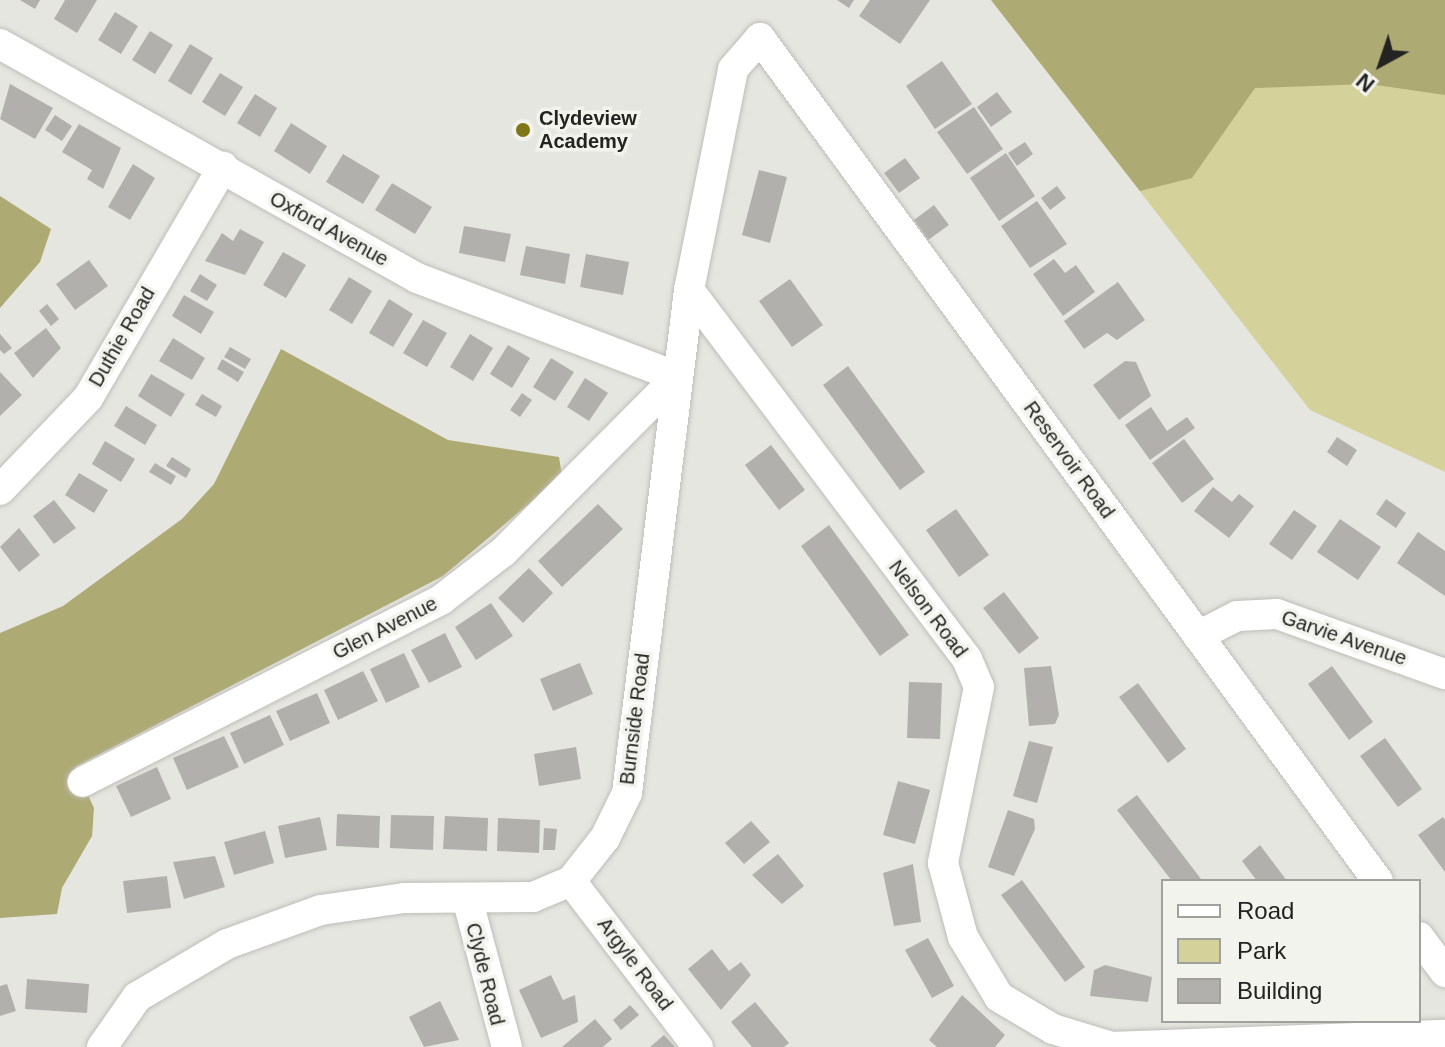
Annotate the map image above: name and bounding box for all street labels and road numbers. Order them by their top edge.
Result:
street label: Oxford Avenue [265,186,393,272]
street label: Duthie Road [84,283,160,391]
street label: Reservoir Road [1018,397,1120,523]
street label: Nelson Road [884,556,972,662]
street label: Glen Avenue [328,591,442,665]
street label: Garvie Avenue [1278,605,1410,671]
street label: Burnside Road [615,652,655,786]
street label: Argyle Road [592,913,678,1015]
street label: Clyde Road [461,920,509,1028]

